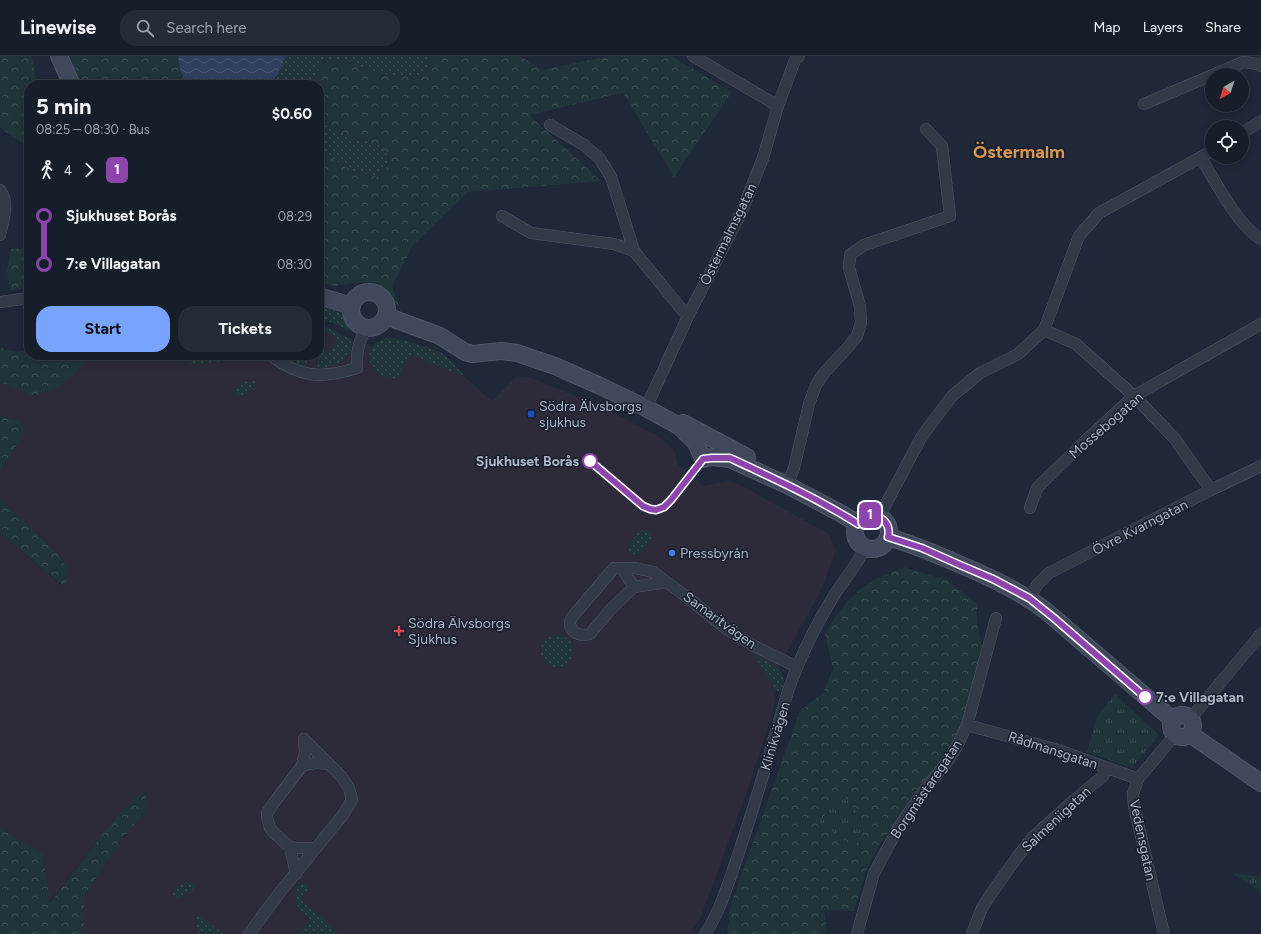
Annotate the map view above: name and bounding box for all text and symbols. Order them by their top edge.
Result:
search box [120,10,400,46]
text: Linewise [20,16,96,39]
icon: search [134,17,156,39]
text: Search here [166,19,246,37]
text: Map [1093,19,1121,36]
text: Layers [1143,19,1183,36]
text: Share [1205,19,1241,36]
north arrow [1205,68,1249,112]
map controls [1205,68,1249,164]
text: 5 min [36,93,91,120]
text: $0.60 [272,105,312,123]
button: locate [1205,120,1249,164]
text: 08:25 – 08:30 · Bus [36,122,150,137]
district label: Östermalm [973,141,1065,163]
icon: walk [36,159,58,181]
icon: forward [78,159,100,181]
text: 1 [114,161,120,178]
text: 4 [64,163,72,178]
street label: Östermalmsgatan [696,180,761,288]
text: Sjukhuset Borås [66,207,177,225]
text: 08:29 [278,209,312,224]
text: 7:e Villagatan [66,255,160,273]
text: 08:30 [277,257,312,272]
button: Start [36,306,170,352]
button: Tickets [178,306,312,352]
street label: Mossebogatan [1066,388,1147,462]
place label: Södra Älvsborgs sjukhus [539,398,641,431]
marker: Södra Älvsborgs sjukhus [526,409,536,419]
place label: Sjukhuset Borås [476,453,579,470]
marker: Sjukhuset Borås [582,453,598,469]
street label: Övre Kvarngatan [1090,496,1191,559]
line badge: 1 [857,502,883,528]
text: 1 [867,506,873,523]
place label: Pressbyrån [680,545,749,562]
marker: Pressbyrån [667,548,677,558]
street label: Samaritvägen [680,588,760,653]
place label: Södra Älvsborgs Sjukhus [408,615,510,648]
marker: Södra Älvsborgs Sjukhus [393,625,405,637]
marker: 7:e Villagatan [1137,689,1153,705]
place label: 7:e Villagatan [1156,689,1244,706]
street label: Klinikvägen [757,700,794,772]
street label: Rådmansgatan [1006,728,1100,773]
street label: Borgmästaregatan [887,736,966,842]
street label: Salmeniigatan [1018,783,1095,856]
street label: Vedensgatan [1126,798,1159,882]

